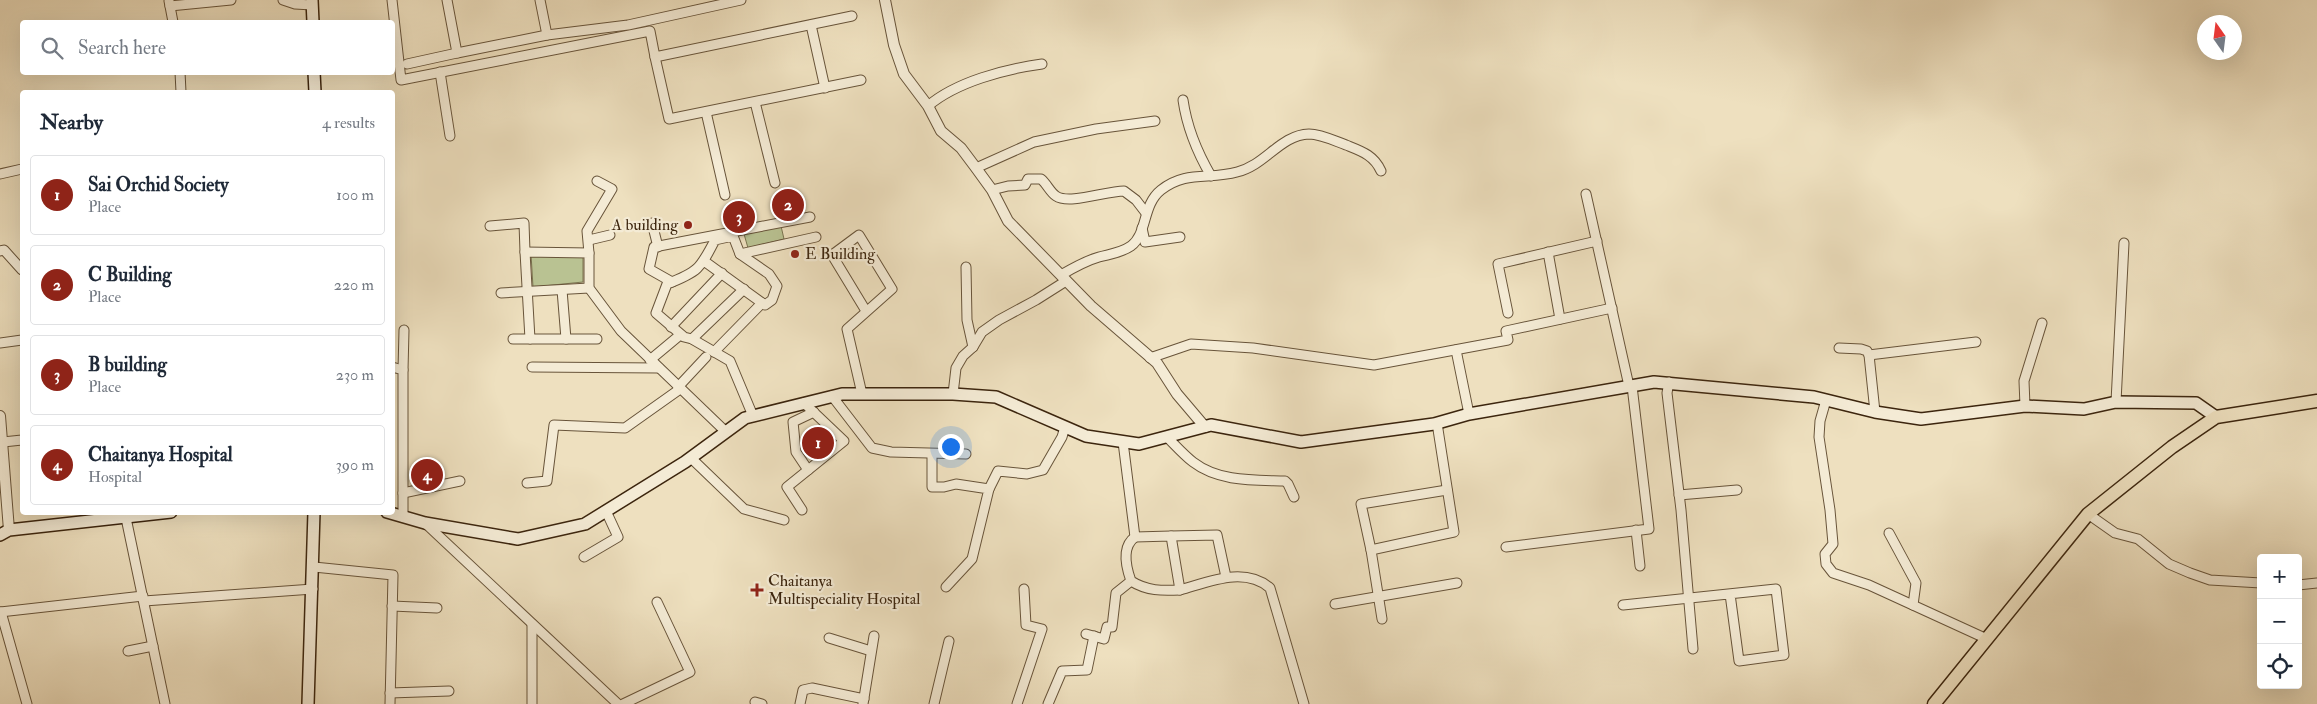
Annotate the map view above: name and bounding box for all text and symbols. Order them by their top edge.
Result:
north arrow [2197,15,2242,60]
search box [20,20,395,75]
icon: search [38,34,66,62]
text: Search here [78,36,166,60]
text: Nearby [40,109,103,136]
text: 4 results [322,113,375,133]
text: Sai Orchid Society [88,173,229,197]
text: 1 [54,185,60,205]
text: 100 m [336,185,374,205]
pin: 2 [772,186,804,224]
text: Place [88,197,121,217]
pin: 3 [723,198,755,236]
place label: A building [611,215,679,235]
marker: A building [682,219,694,231]
place label: E Building [805,244,876,264]
marker: E Building [789,248,801,260]
text: C Building [88,263,172,287]
text: 2 [53,275,61,295]
text: 220 m [334,275,374,295]
text: Place [88,287,121,307]
text: B building [88,353,167,377]
text: 3 [54,365,60,385]
text: 230 m [336,365,374,385]
text: Place [88,377,121,397]
pin: 1 [802,424,834,462]
your location [938,434,964,460]
text: Chaitanya Hospital [88,443,233,467]
text: 4 [53,455,61,475]
text: 390 m [336,455,374,475]
pin: 4 [411,456,443,494]
text: Hospital [88,467,142,487]
map controls [2257,554,2302,689]
button: + [2257,554,2302,599]
place label: Chaitanya Multispeciality Hospital [768,571,920,610]
marker: Chaitanya Multispeciality Hospital [750,583,764,597]
button: − [2257,599,2302,644]
button: locate [2257,644,2302,689]

